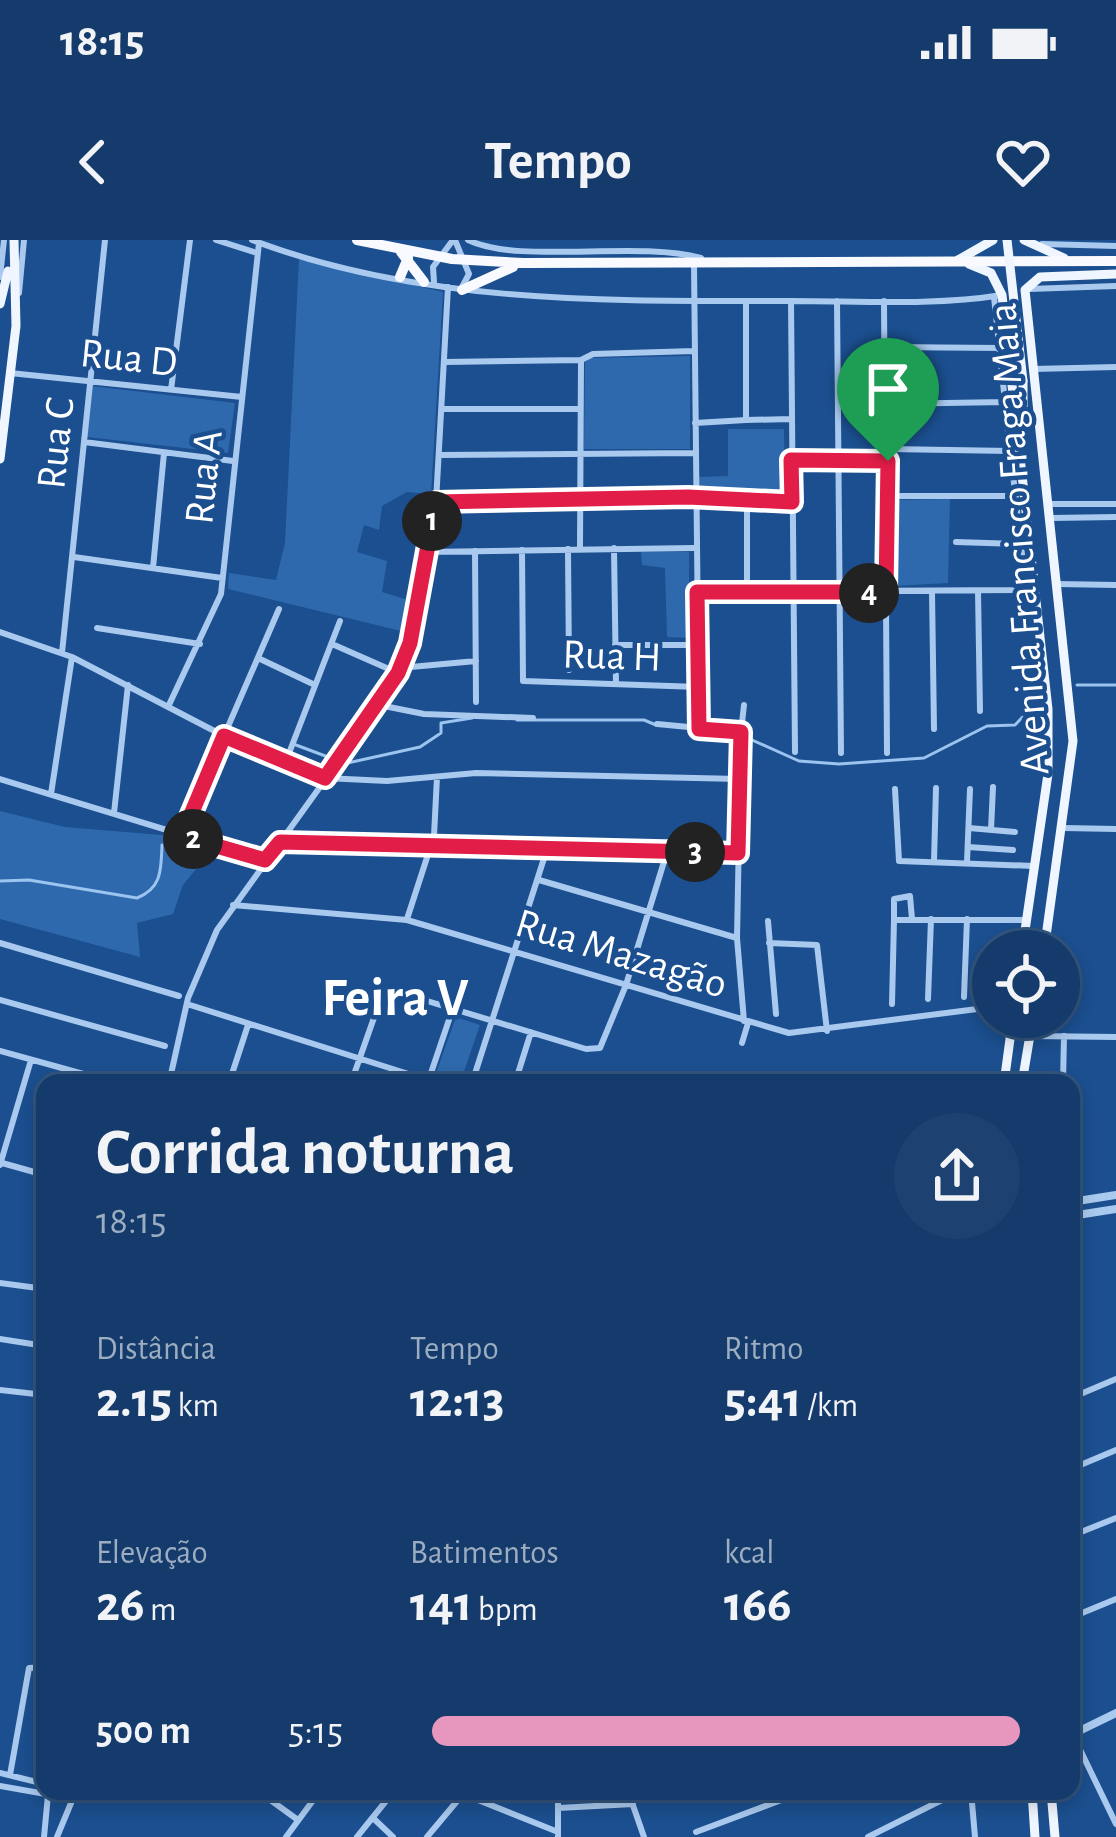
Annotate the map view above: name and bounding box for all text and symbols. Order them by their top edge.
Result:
text: 18:15 [60,19,144,64]
icon: back [60,129,126,195]
icon: heart [990,129,1056,195]
text: Tempo [484,135,632,189]
street label: Avenida Francisco Fraga Maia [982,301,1056,776]
street label: Rua D [78,332,179,384]
pin [837,338,939,461]
icon: arrive [855,356,921,422]
street label: Rua C [30,395,82,491]
street label: Rua A [178,428,230,526]
pin: 1 [402,491,462,551]
text: 1 [426,504,438,537]
pin: 4 [839,563,899,623]
text: 4 [861,576,877,609]
street label: Rua H [562,633,662,679]
pin: 2 [163,809,223,869]
text: 2 [185,822,201,855]
pin: 3 [665,822,725,882]
text: 3 [688,835,702,868]
street label: Rua Mazagão [511,902,732,1006]
map controls [972,930,1080,1038]
button: locate [972,930,1080,1038]
district label: Feira V [322,972,469,1026]
button: share [894,1113,1020,1239]
text: Corrida noturna [96,1120,514,1186]
text: 18:15 [96,1202,167,1241]
text: Distância [96,1333,216,1366]
text: Tempo [410,1333,499,1366]
text: Ritmo [724,1333,803,1366]
text: 2.15 [96,1375,172,1426]
text: 12:13 [410,1375,504,1426]
text: 5:41 [724,1375,802,1426]
text: km [172,1390,219,1423]
text: /km [802,1390,858,1423]
text: Elevação [96,1537,208,1570]
text: Batimentos [410,1537,559,1570]
text: kcal [724,1537,774,1570]
text: 26 [96,1579,145,1630]
text: 141 [410,1579,472,1630]
text: 166 [724,1579,792,1630]
text: m [145,1594,177,1627]
text: bpm [472,1594,538,1627]
text: 500 m [96,1712,191,1751]
text: 5:15 [288,1712,343,1751]

